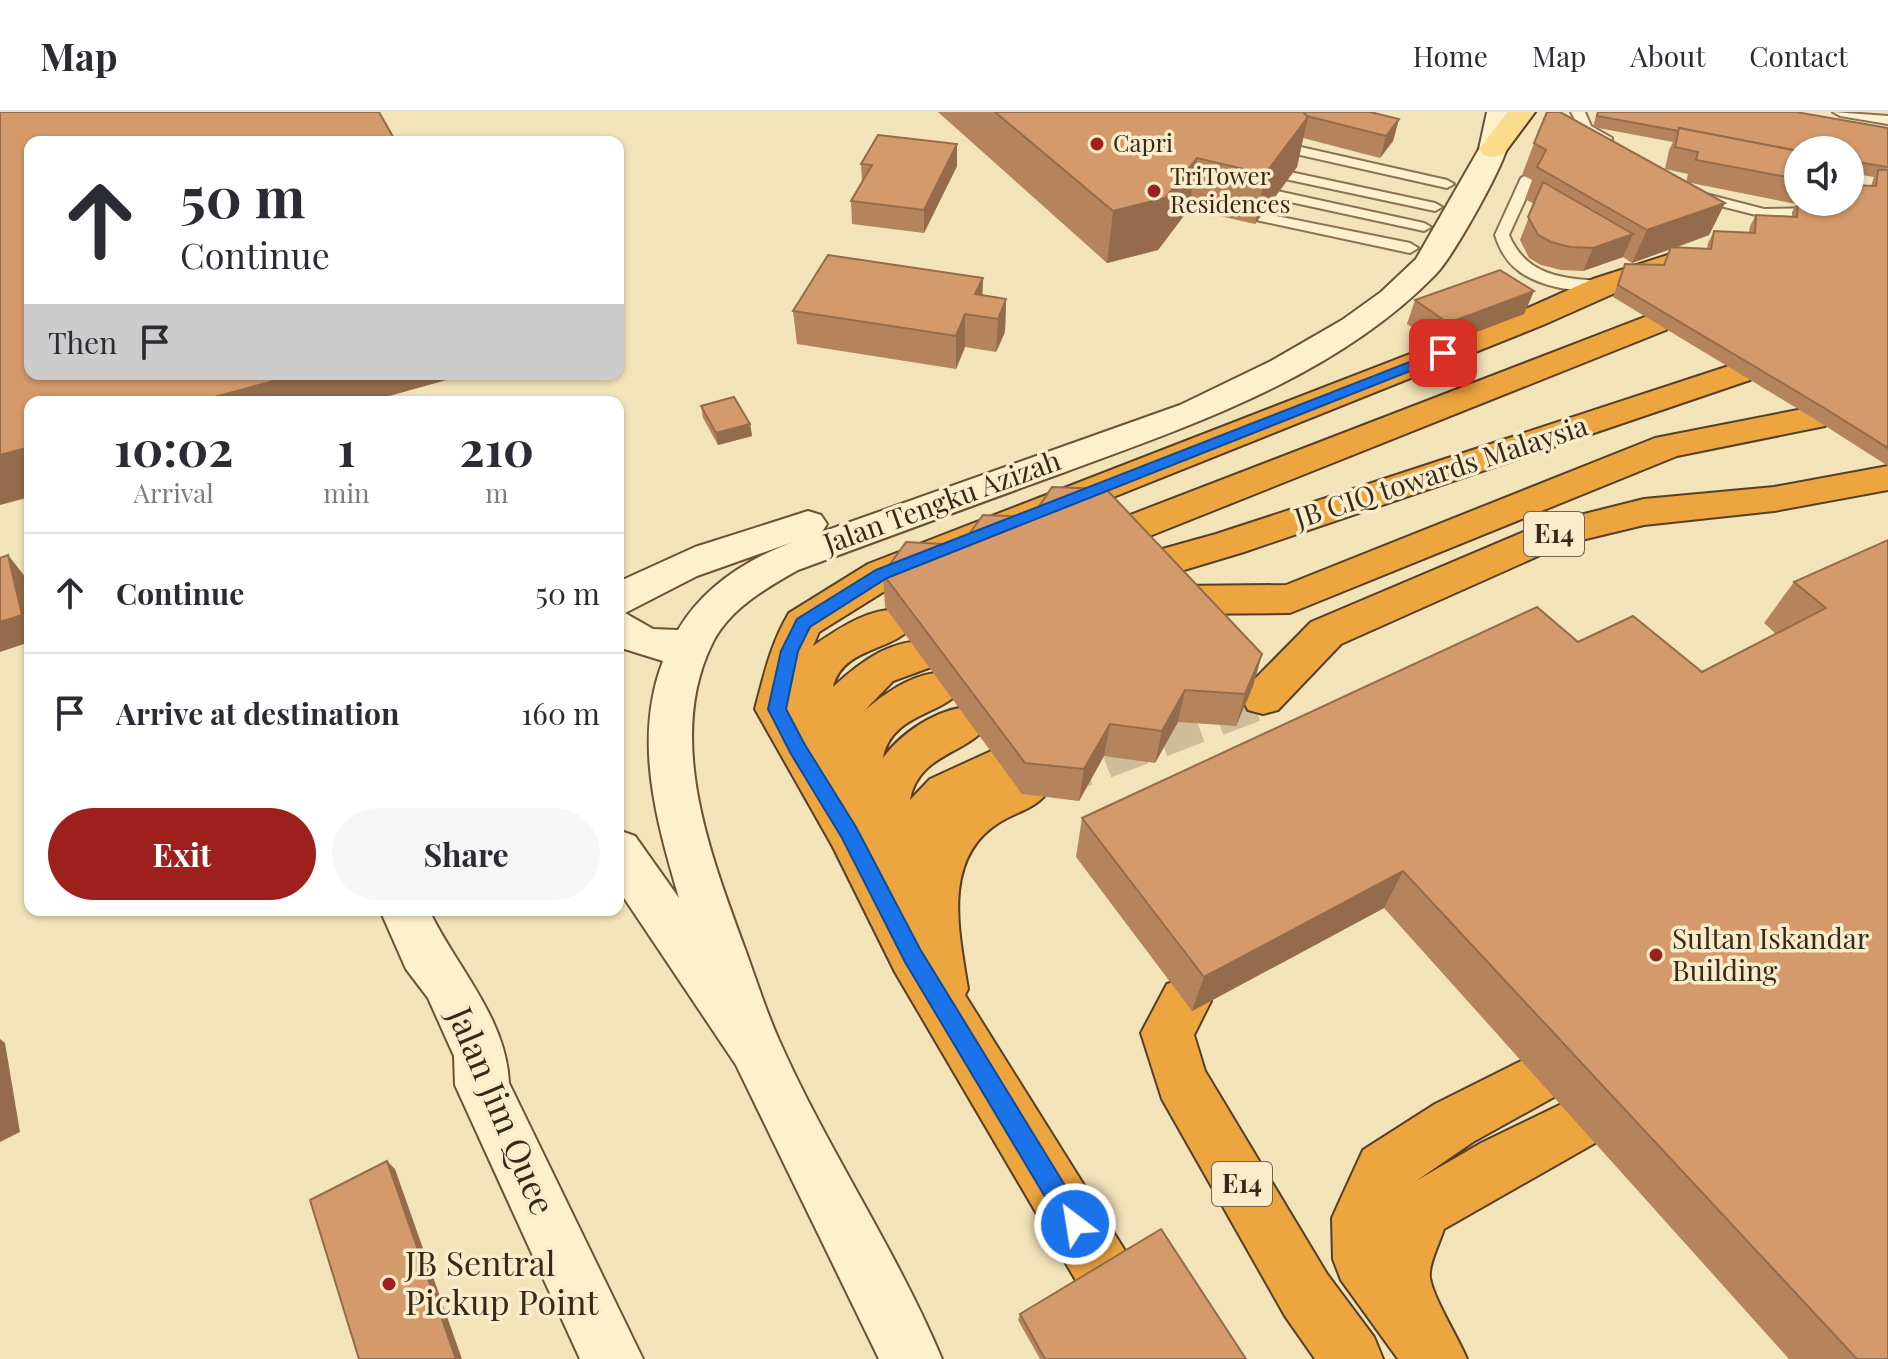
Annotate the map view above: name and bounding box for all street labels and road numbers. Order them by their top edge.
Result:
street label: JB CIQ towards Malaysia [1288,406,1592,536]
street label: Jalan Tengku Azizah [817,440,1066,561]
road number: E14 [1524,512,1584,556]
street label: Jalan Jim Quee [438,998,567,1221]
road number: E14 [1212,1162,1272,1206]

